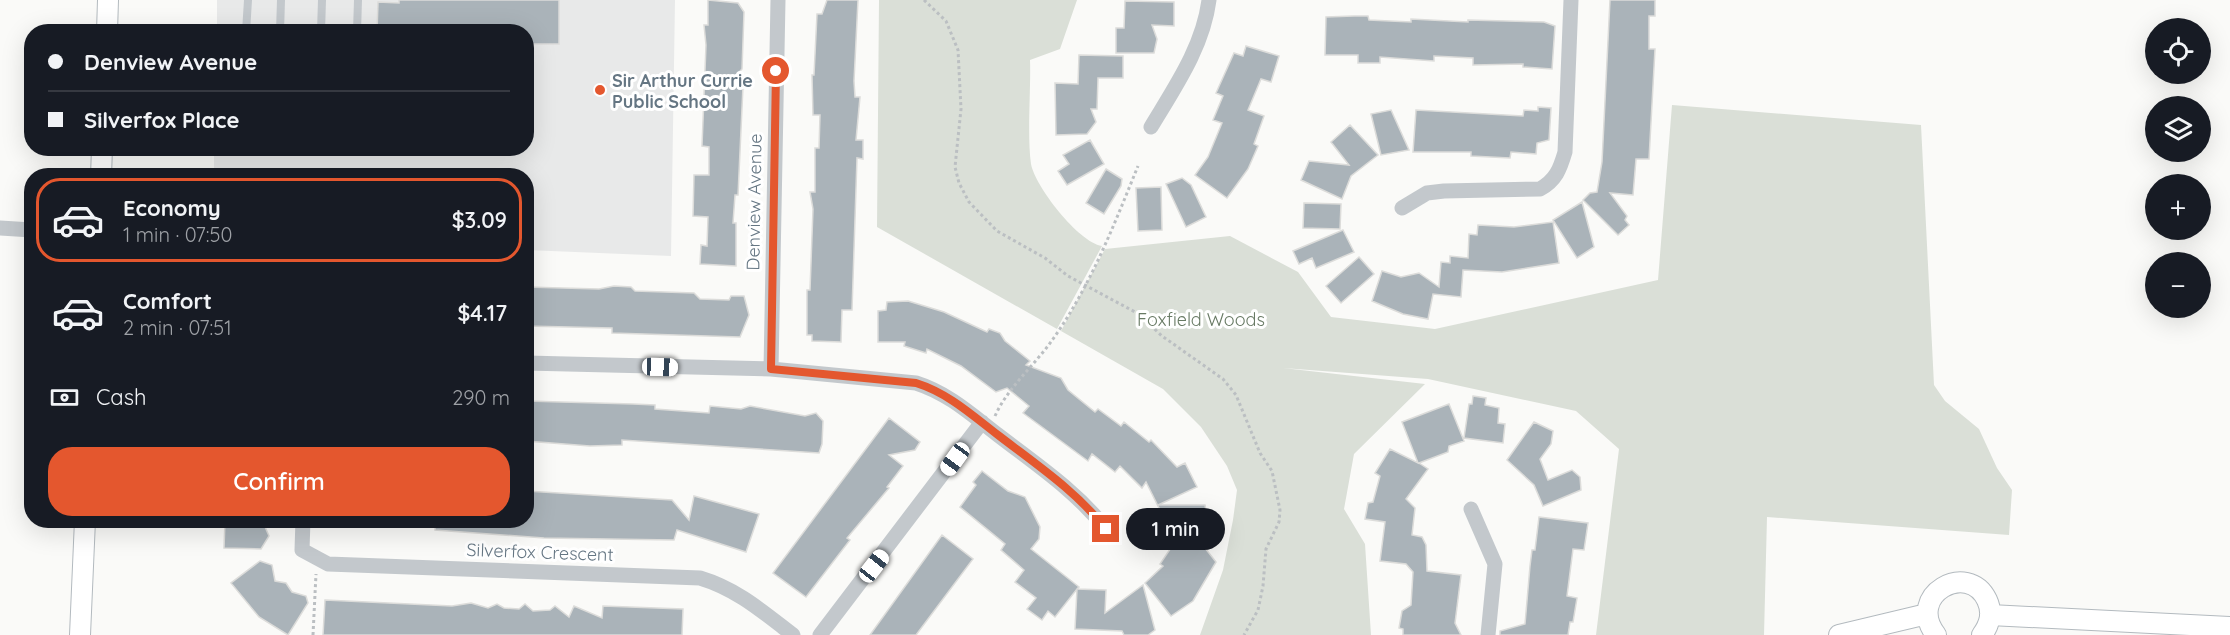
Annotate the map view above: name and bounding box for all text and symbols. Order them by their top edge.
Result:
map controls [2145,18,2211,318]
button: locate [2145,18,2211,84]
text: Denview Avenue [84,48,257,76]
route start [762,57,789,84]
place label: Sir Arthur Currie Public School [612,69,753,113]
marker: Sir Arthur Currie Public School [593,83,607,97]
button: layers [2145,96,2211,162]
text: Silverfox Place [84,106,240,134]
street label: Denview Avenue [741,133,767,271]
button: + [2145,174,2211,240]
icon: car [51,193,105,247]
text: Economy [123,194,221,222]
text: $3.09 [452,206,507,234]
text: 1 min · 07:50 [123,222,232,247]
button: − [2145,252,2211,318]
icon: car [51,286,105,340]
text: Comfort [123,287,212,315]
text: $4.17 [457,299,507,327]
park label: Foxfield Woods [1137,308,1265,331]
text: 2 min · 07:51 [123,315,232,340]
car [642,357,678,377]
icon: cash [48,381,81,414]
text: Cash [96,383,147,411]
text: 290 m [452,385,510,410]
car [937,439,973,479]
button: Confirm [48,447,510,516]
callout: 1 min [1127,508,1226,550]
route end [1092,515,1119,542]
text: 1 min [1152,516,1199,541]
street label: Silverfox Crescent [466,538,614,566]
car [856,546,892,586]

